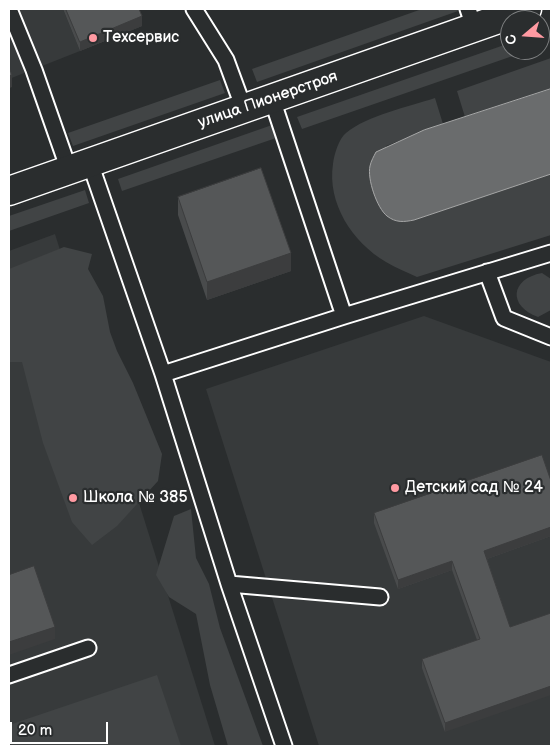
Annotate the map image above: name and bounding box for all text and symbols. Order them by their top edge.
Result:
north arrow [500,10,550,60]
place label: Техсервис [103,28,179,48]
marker: Техсервис [87,32,99,44]
text: С [502,32,521,47]
street label: улица Пионерстроя [196,67,340,133]
place label: Детский сад № 24 [405,478,543,498]
marker: Детский сад № 24 [389,482,401,494]
place label: Школа № 385 [83,488,188,508]
marker: Школа № 385 [67,492,79,504]
scale bar [12,712,110,744]
text: 20 m [18,721,52,740]

